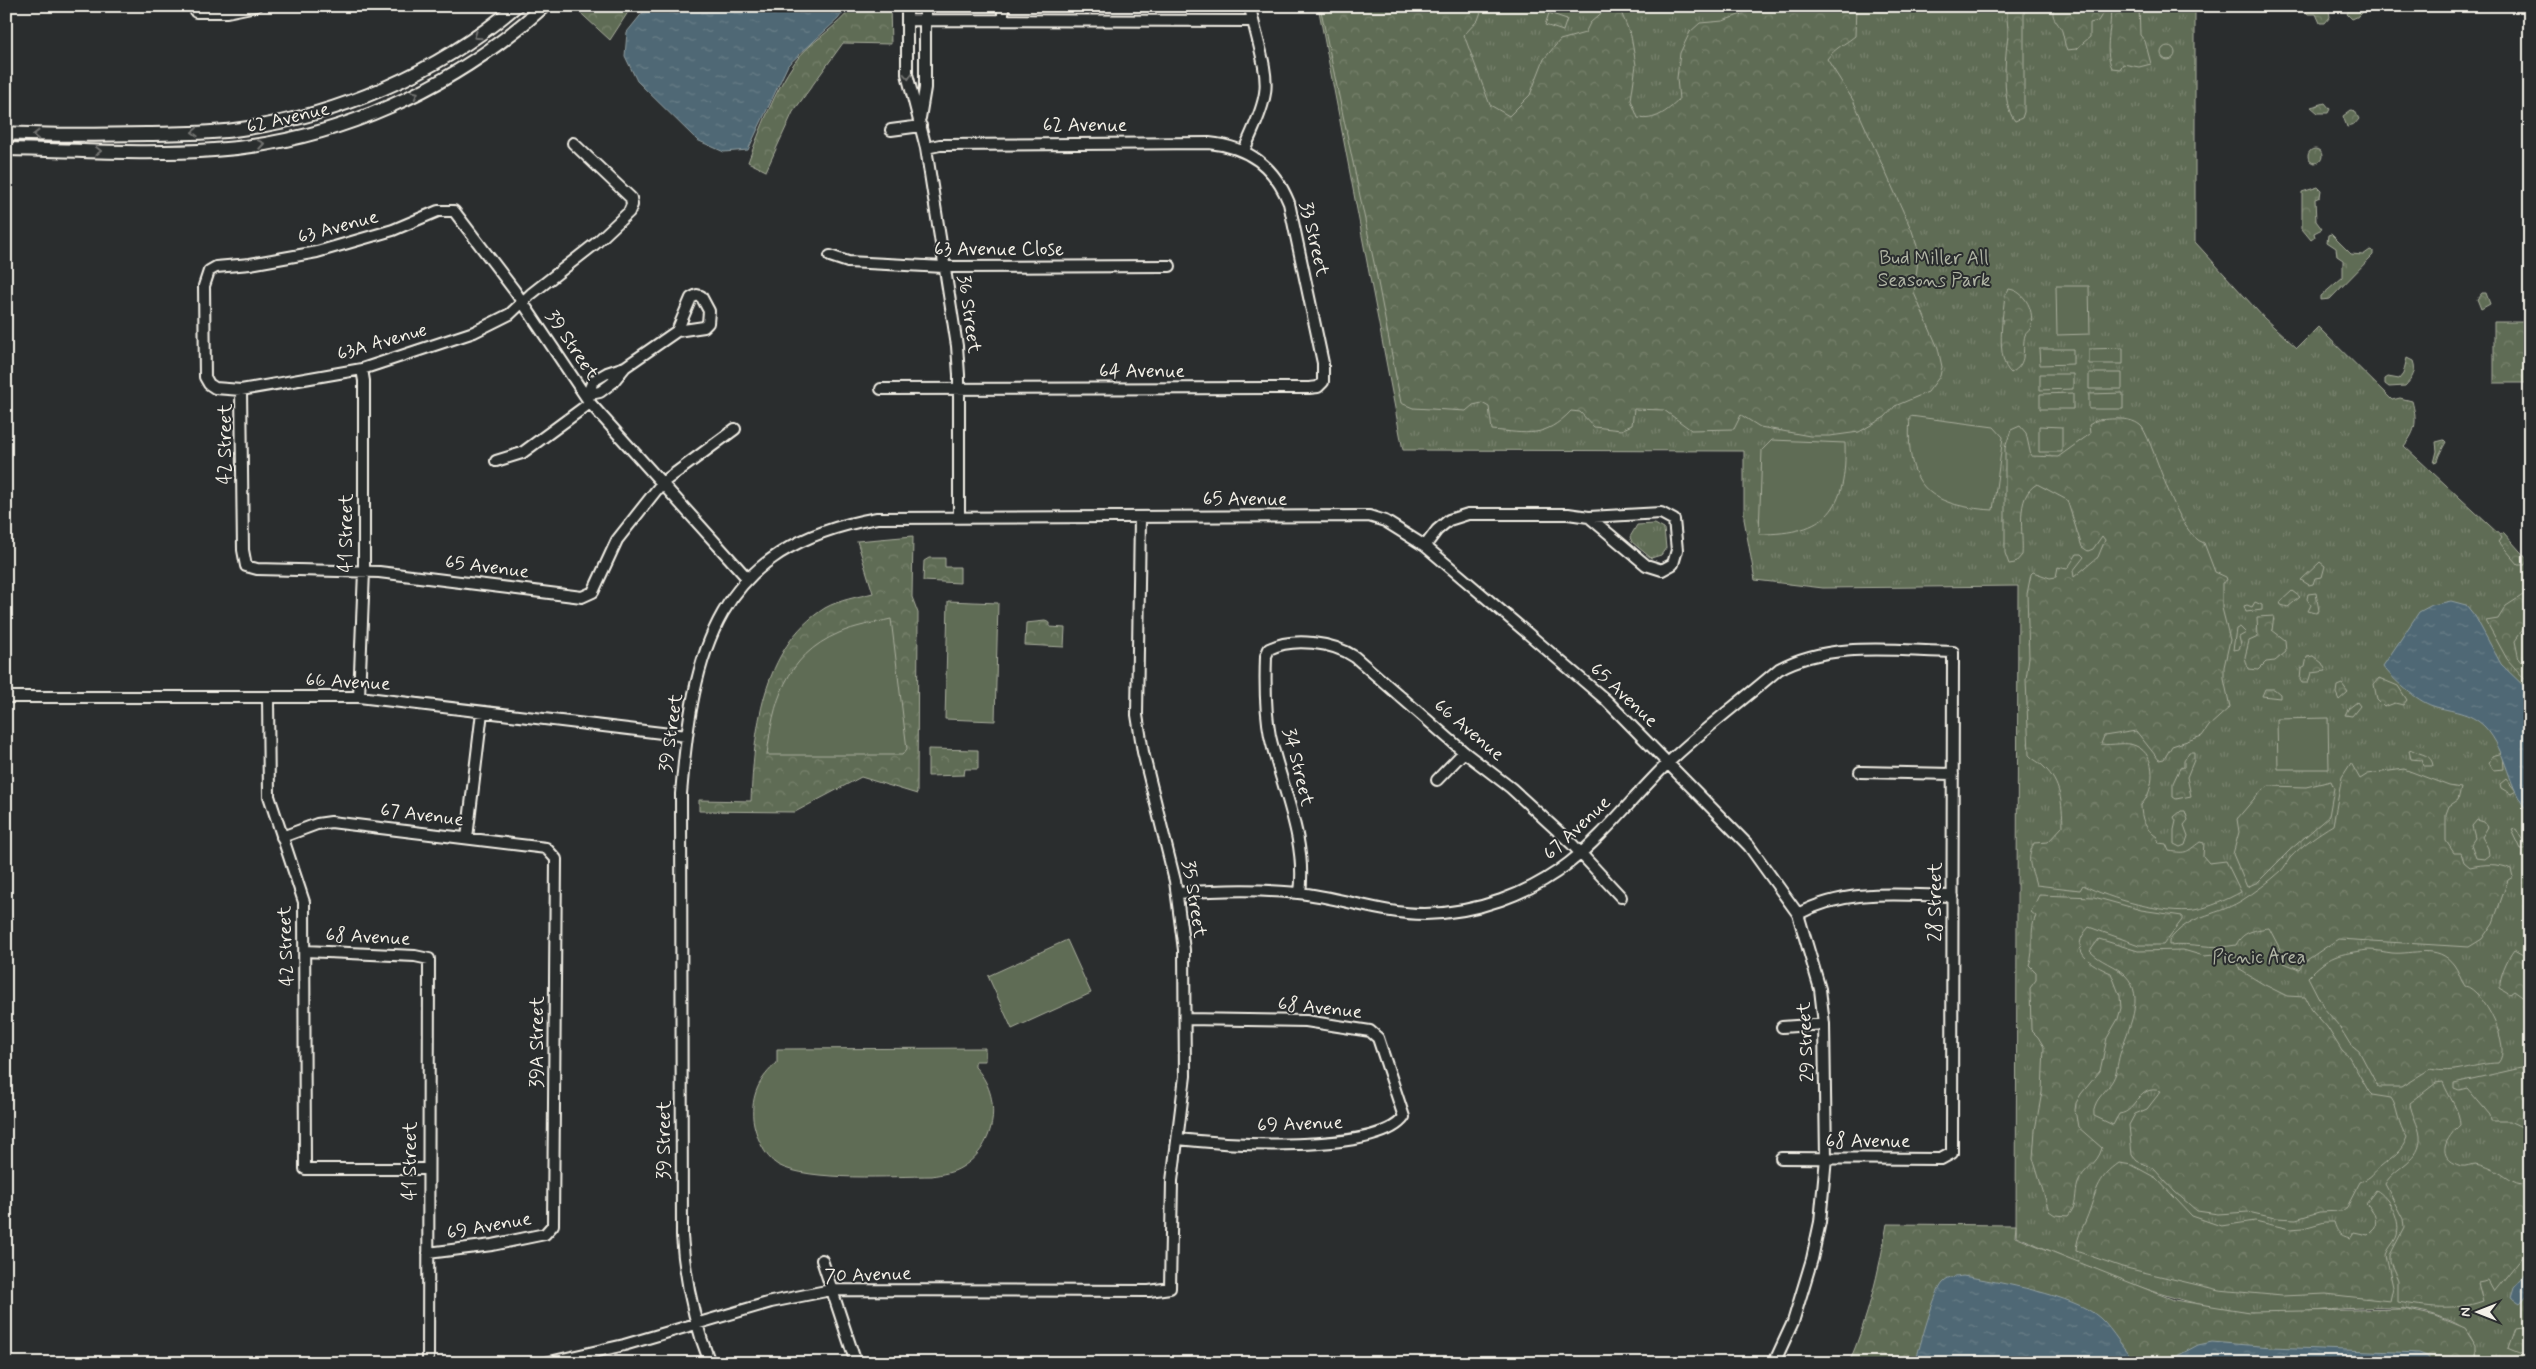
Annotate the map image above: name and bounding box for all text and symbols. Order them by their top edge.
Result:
one-way arrow [473,30,483,39]
one-way arrow [902,73,913,81]
one-way arrow [409,91,418,101]
street label: 62 Avenue [244,96,332,140]
street label: 62 Avenue [1043,113,1127,138]
one-way arrow [190,127,198,138]
one-way arrow [32,130,40,140]
one-way arrow [256,140,265,150]
one-way arrow [95,146,103,156]
street label: 33 Street [1293,199,1335,279]
street label: 63 Avenue [295,204,381,250]
street label: 63 Avenue Close [934,237,1064,262]
park label: Bud Miller All Seasons Park [1878,246,1991,293]
street label: 36 Street [951,273,987,355]
street label: 39 Street [539,305,605,385]
street label: 63A Avenue [334,317,430,367]
street label: 64 Avenue [1099,359,1185,384]
street label: 42 Street [213,404,238,484]
street label: 65 Avenue [1203,487,1287,512]
street label: 41 Street [334,494,359,572]
street label: 65 Avenue [444,549,530,585]
street label: 65 Avenue [1585,657,1663,733]
street label: 66 Avenue [305,667,391,697]
street label: 39 Street [653,692,689,774]
street label: 66 Avenue [1428,693,1510,767]
street label: 34 Street [1276,725,1320,809]
street label: 67 Avenue [1538,790,1616,866]
street label: 67 Avenue [379,797,465,833]
street label: 35 Street [1176,858,1212,940]
street label: 28 Street [1923,862,1948,942]
street label: 42 Street [272,905,300,987]
street label: 68 Avenue [325,922,411,952]
park label: Picnic Area [2212,945,2306,970]
street label: 68 Avenue [1277,991,1363,1025]
street label: 39A Street [525,996,550,1088]
street label: 29 Street [1791,1001,1821,1083]
street label: 39 Street [652,1100,677,1180]
street label: 69 Avenue [1257,1110,1343,1138]
street label: 41 Street [398,1122,423,1200]
street label: 68 Avenue [1826,1129,1910,1154]
street label: 69 Avenue [445,1206,533,1246]
street label: 70 Avenue [824,1261,912,1289]
north arrow [2454,1286,2504,1336]
text: N [2457,1307,2475,1317]

